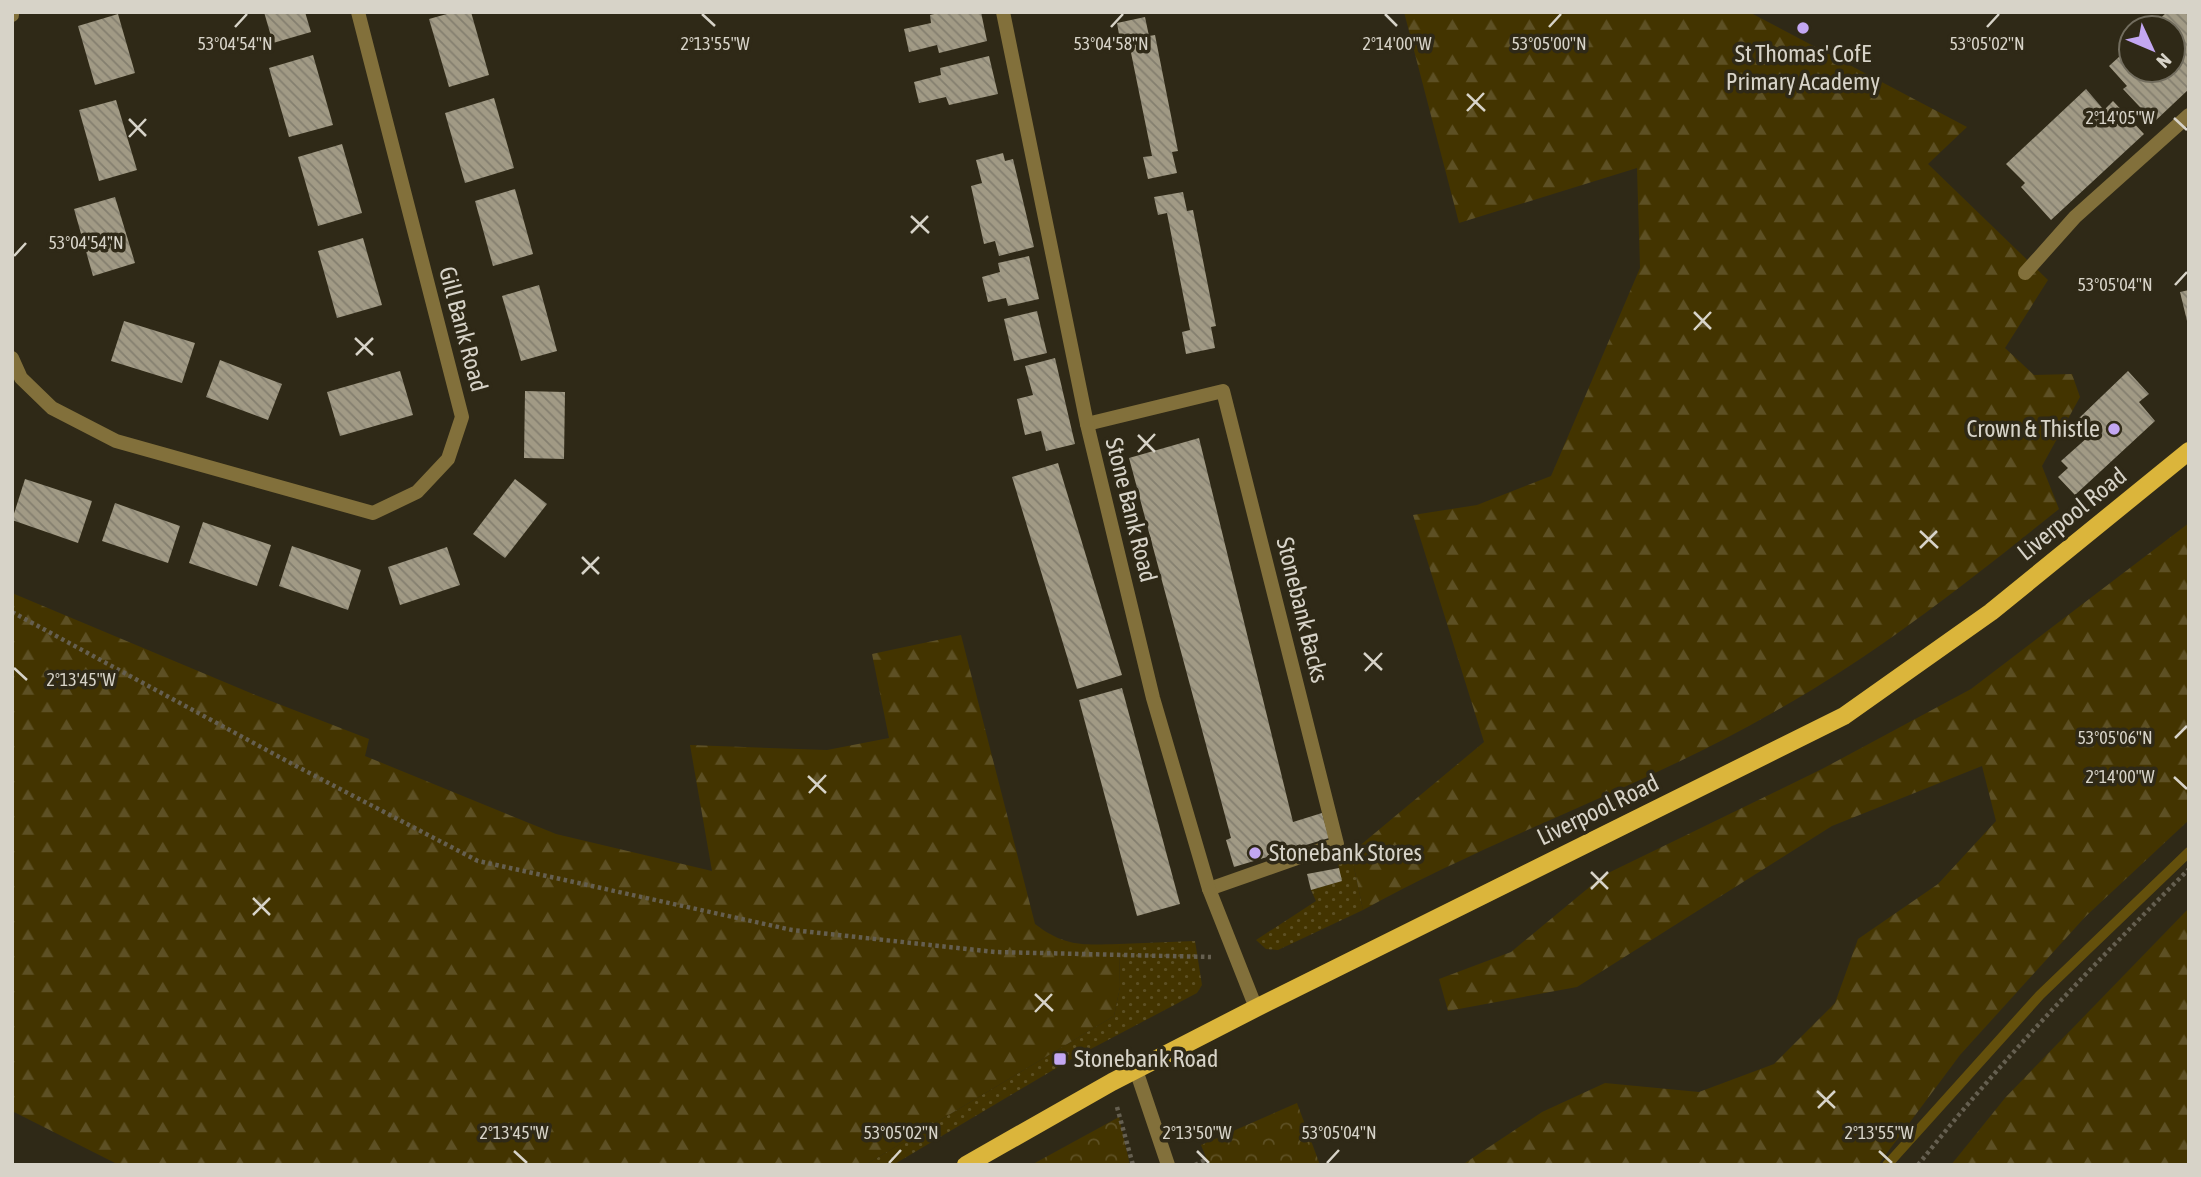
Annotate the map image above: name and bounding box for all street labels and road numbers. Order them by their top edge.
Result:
street label: Gill Bank Road [434,264,493,394]
street label: Stone Bank Road [1101,435,1162,585]
street label: Liverpool Road [2012,462,2131,566]
street label: Stonebank Backs [1271,534,1334,685]
street label: Liverpool Road [1533,769,1663,851]

